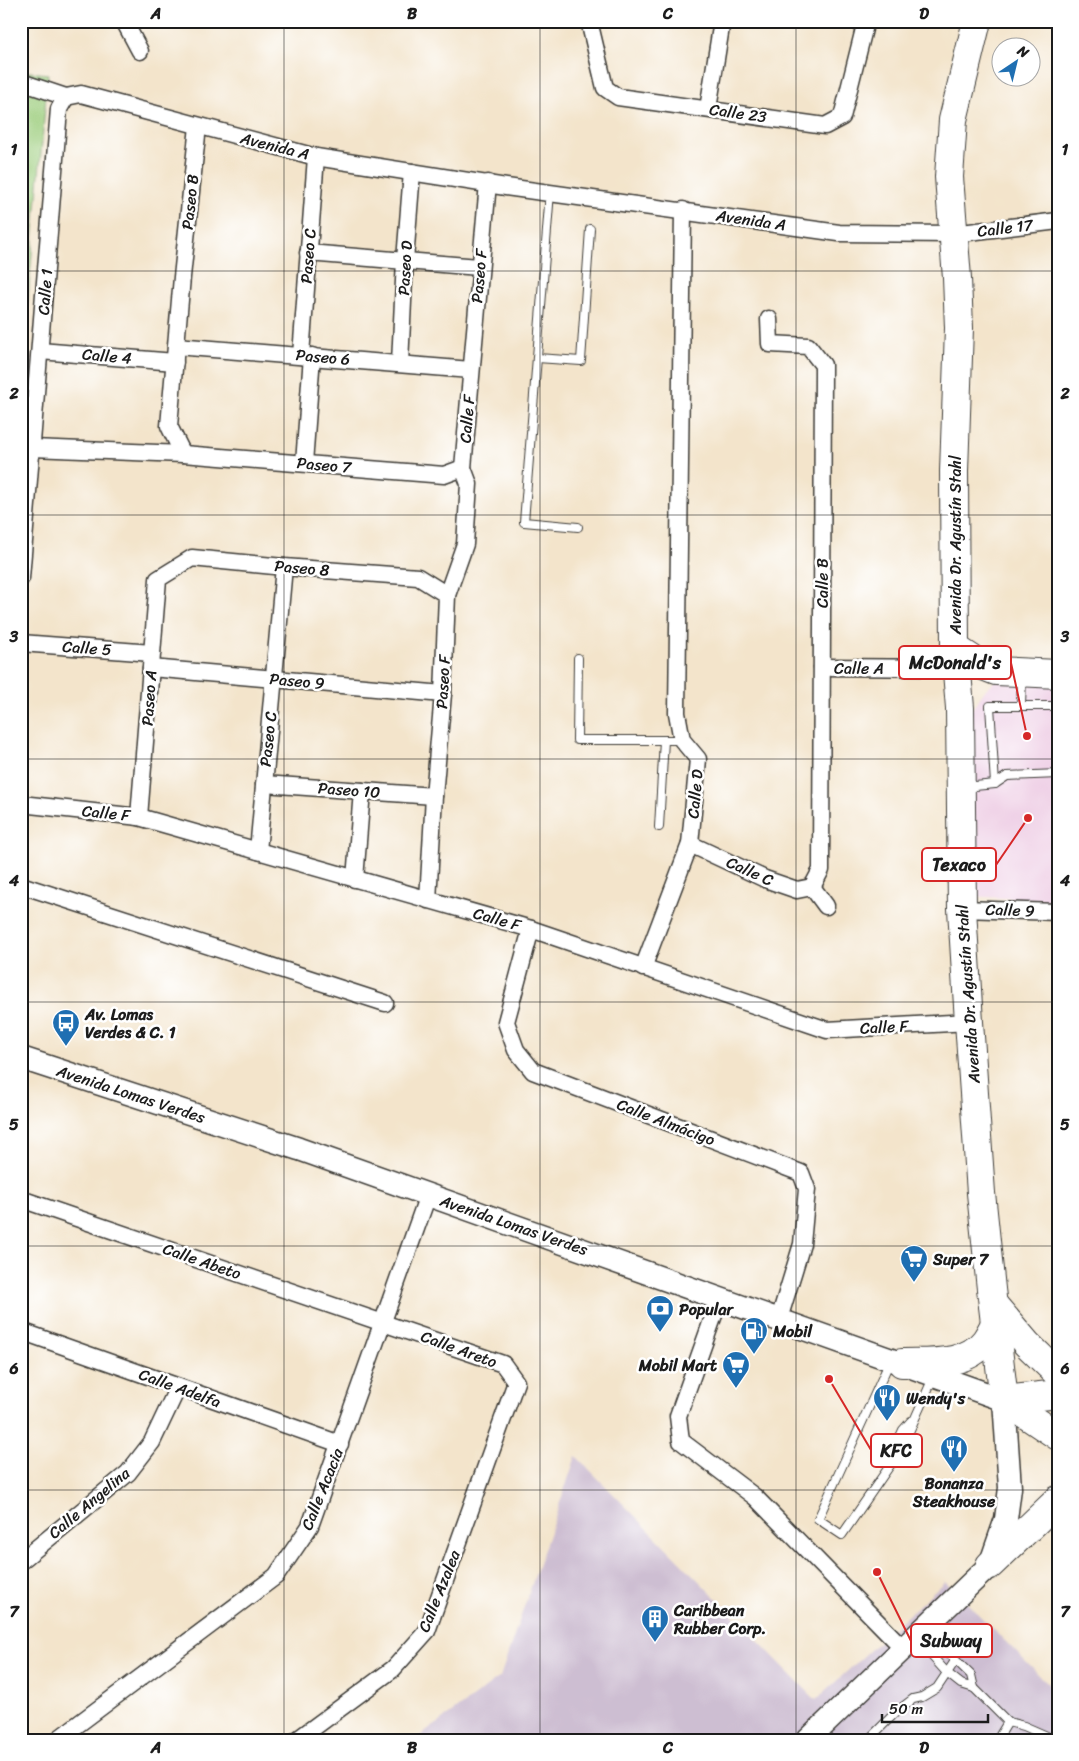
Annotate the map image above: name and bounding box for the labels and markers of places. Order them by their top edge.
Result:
callout: McDonald's [899,646,1011,679]
callout: Texaco [922,848,996,881]
place label: Av. Lomas Verdes & C. 1 [84,1000,176,1047]
bus stop icon: Av. Lomas Verdes & C. 1 [51,1008,81,1047]
supermarket icon: Super 7 [899,1244,929,1283]
place label: Super 7 [932,1245,990,1274]
bank icon: Popular [645,1294,675,1333]
place label: Popular [679,1295,734,1324]
fuel station icon: Mobil [739,1316,769,1355]
place label: Mobil [772,1317,813,1346]
supermarket icon: Mobil Mart [721,1350,751,1389]
place label: Mobil Mart [638,1351,717,1380]
restaurant icon: Wendy's [872,1383,902,1422]
place label: Wendy's [906,1384,966,1413]
callout: KFC [871,1434,922,1467]
restaurant icon: Bonanza Steakhouse [939,1434,969,1473]
place label: Bonanza Steakhouse [912,1469,996,1516]
place label: Caribbean Rubber Corp. [673,1596,766,1643]
building icon: Caribbean Rubber Corp. [640,1604,670,1643]
callout: Subway [911,1624,992,1657]

